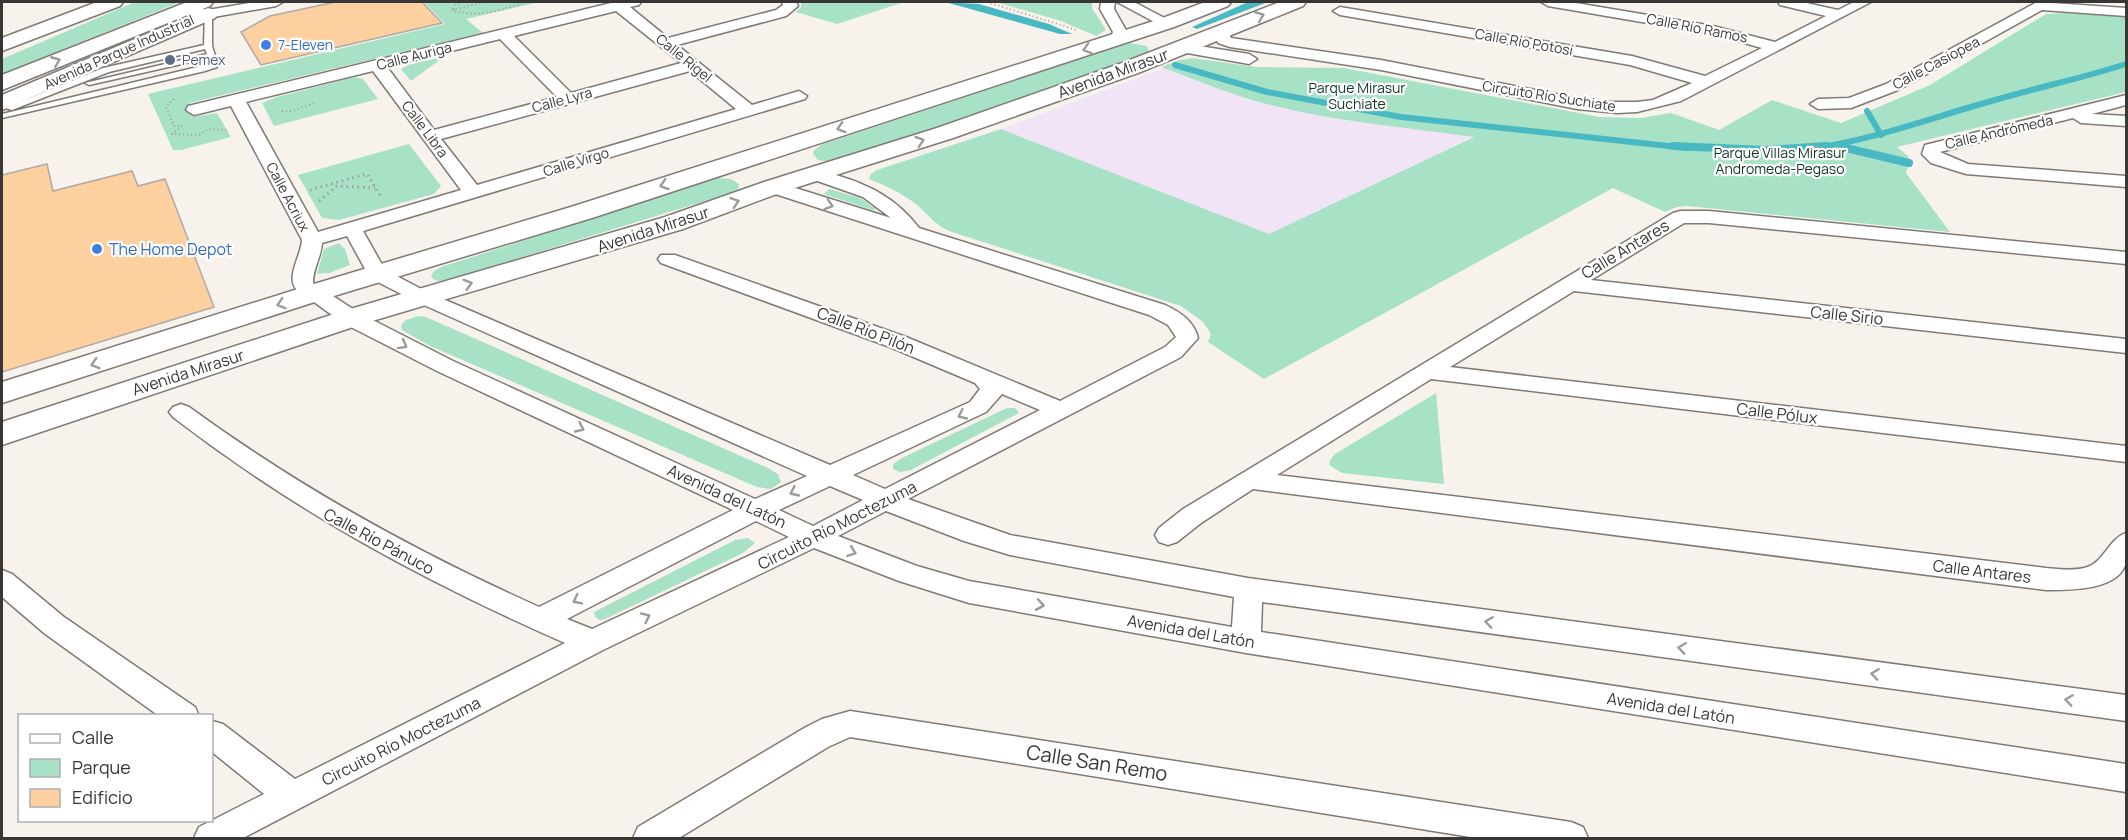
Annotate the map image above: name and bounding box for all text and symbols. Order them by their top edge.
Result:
street label: Calle Río Ramos [1645,8,1749,47]
street label: Avenida Parque Industrial [41,10,197,93]
one-way arrow [1254,11,1265,23]
street label: Calle Río Potosí [1474,24,1575,59]
street label: Calle Rigel [652,29,716,86]
street label: Calle Casiopea [1889,32,1983,94]
place label: 7-Eleven [278,35,333,54]
street label: Calle Auriga [374,37,453,74]
marker: 7-Eleven [259,38,273,52]
one-way arrow [1082,42,1093,54]
street label: Avenida Mirasur [1055,43,1172,103]
place label: Pemex [182,50,226,69]
marker: Pemex [163,53,177,67]
one-way arrow [49,56,60,68]
street label: Circuito Río Suchiate [1481,76,1617,115]
park label: Parque Mirasur Suchiate [1309,78,1405,113]
street label: Calle Lyra [530,82,594,117]
street label: Calle Libra [398,96,453,161]
street label: Calle Andrómeda [1943,110,2055,153]
one-way arrow [836,121,847,133]
one-way arrow [914,136,925,148]
street label: Calle Virgo [541,142,611,181]
park label: Parque Villas Mirasur Andromeda-Pegaso [1714,143,1846,178]
street label: Calle Acriux [262,159,315,235]
one-way arrow [660,178,670,191]
one-way arrow [729,197,740,209]
one-way arrow [823,198,834,210]
street label: Avenida Mirasur [594,200,712,257]
street label: Calle Antares [1577,214,1673,284]
place label: The Home Depot [109,238,232,260]
marker: The Home Depot [90,242,104,256]
one-way arrow [462,279,473,291]
one-way arrow [276,297,287,309]
street label: Calle Sirio [1810,300,1884,330]
street label: Calle Río Pilón [814,301,918,359]
one-way arrow [397,338,407,349]
street label: Avenida Mirasur [129,343,247,400]
one-way arrow [90,356,101,369]
street label: Calle Pólux [1735,397,1819,429]
one-way arrow [957,408,968,420]
one-way arrow [573,420,584,432]
street label: Avenida del Latón [664,459,790,533]
street label: Circuito Río Moctezuma [754,475,920,575]
one-way arrow [789,485,800,497]
street label: Calle Río Pánuco [320,503,438,579]
one-way arrow [847,545,857,558]
street label: Calle Antares [1932,554,2032,588]
one-way arrow [573,593,584,604]
one-way arrow [1034,598,1044,611]
street label: Avenida del Latón [1126,609,1256,653]
one-way arrow [639,613,650,625]
one-way arrow [1484,616,1493,628]
one-way arrow [1677,642,1687,654]
one-way arrow [1871,669,1880,681]
street label: Avenida del Latón [1606,687,1736,729]
street label: Circuito Río Moctezuma [318,691,484,791]
one-way arrow [2064,695,2073,707]
legend [18,714,213,822]
text: Calle [72,725,114,749]
street label: Calle San Remo [1025,738,1170,787]
text: Parque [72,755,131,779]
text: Edificio [72,785,133,809]

